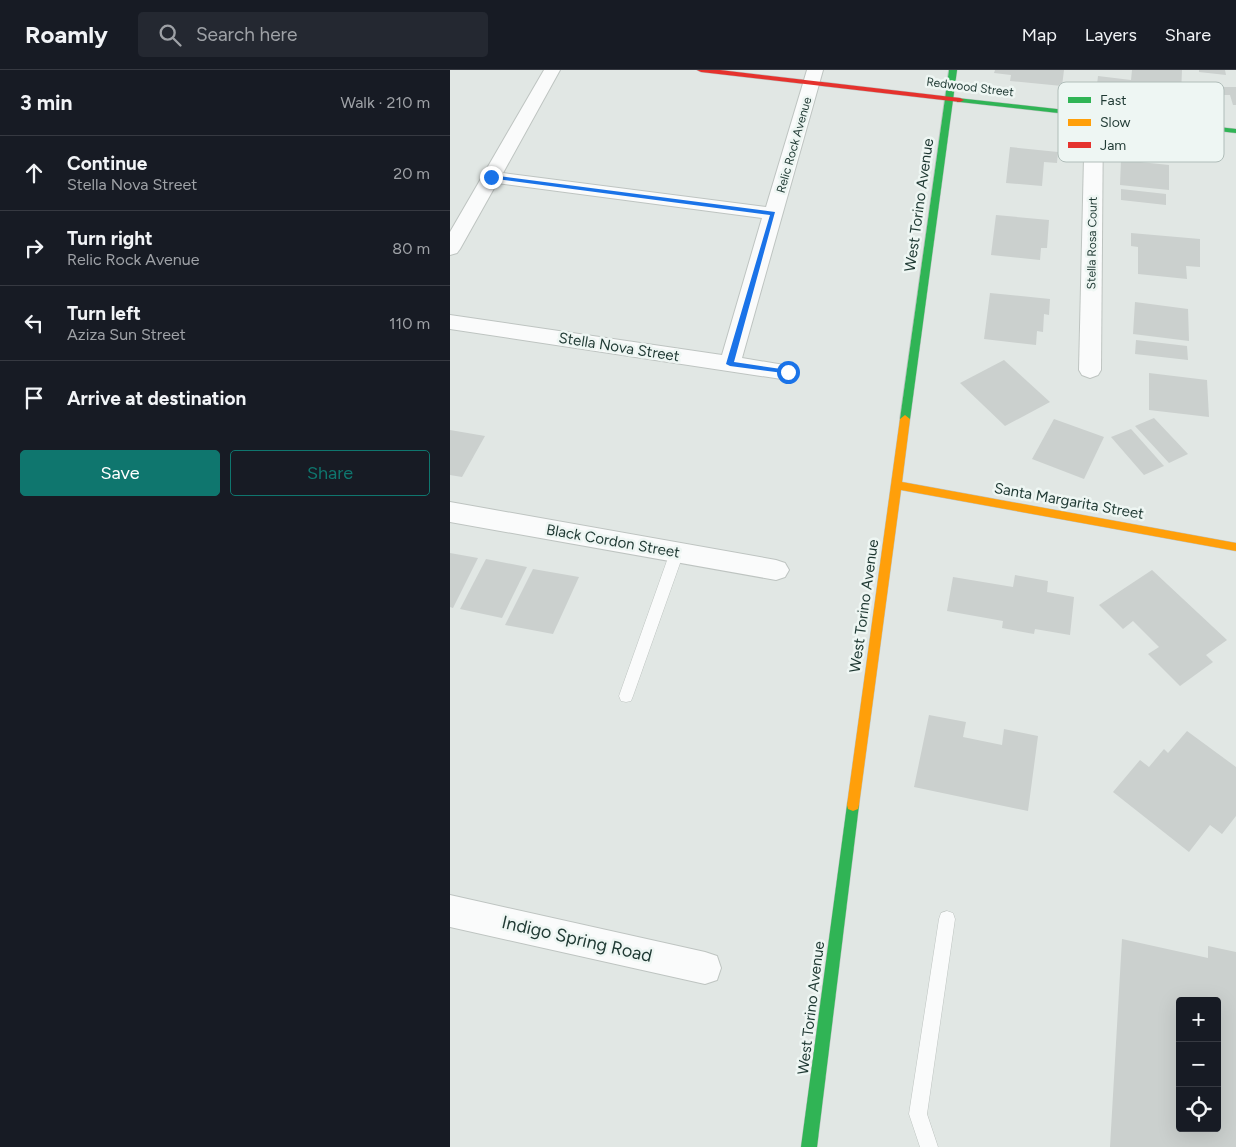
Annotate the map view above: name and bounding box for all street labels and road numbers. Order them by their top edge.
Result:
street label: Redwood Street [926,75,1015,99]
street label: Relic Rock Avenue [774,95,815,195]
street label: West Torino Avenue [901,137,937,273]
street label: Stella Rosa Court [1084,196,1100,290]
street label: Stella Nova Street [557,329,681,365]
street label: Santa Margarita Street [993,479,1146,523]
street label: Black Cordon Street [545,520,682,562]
street label: West Torino Avenue [846,538,882,674]
street label: Indigo Spring Road [500,911,654,967]
street label: West Torino Avenue [794,940,828,1076]

